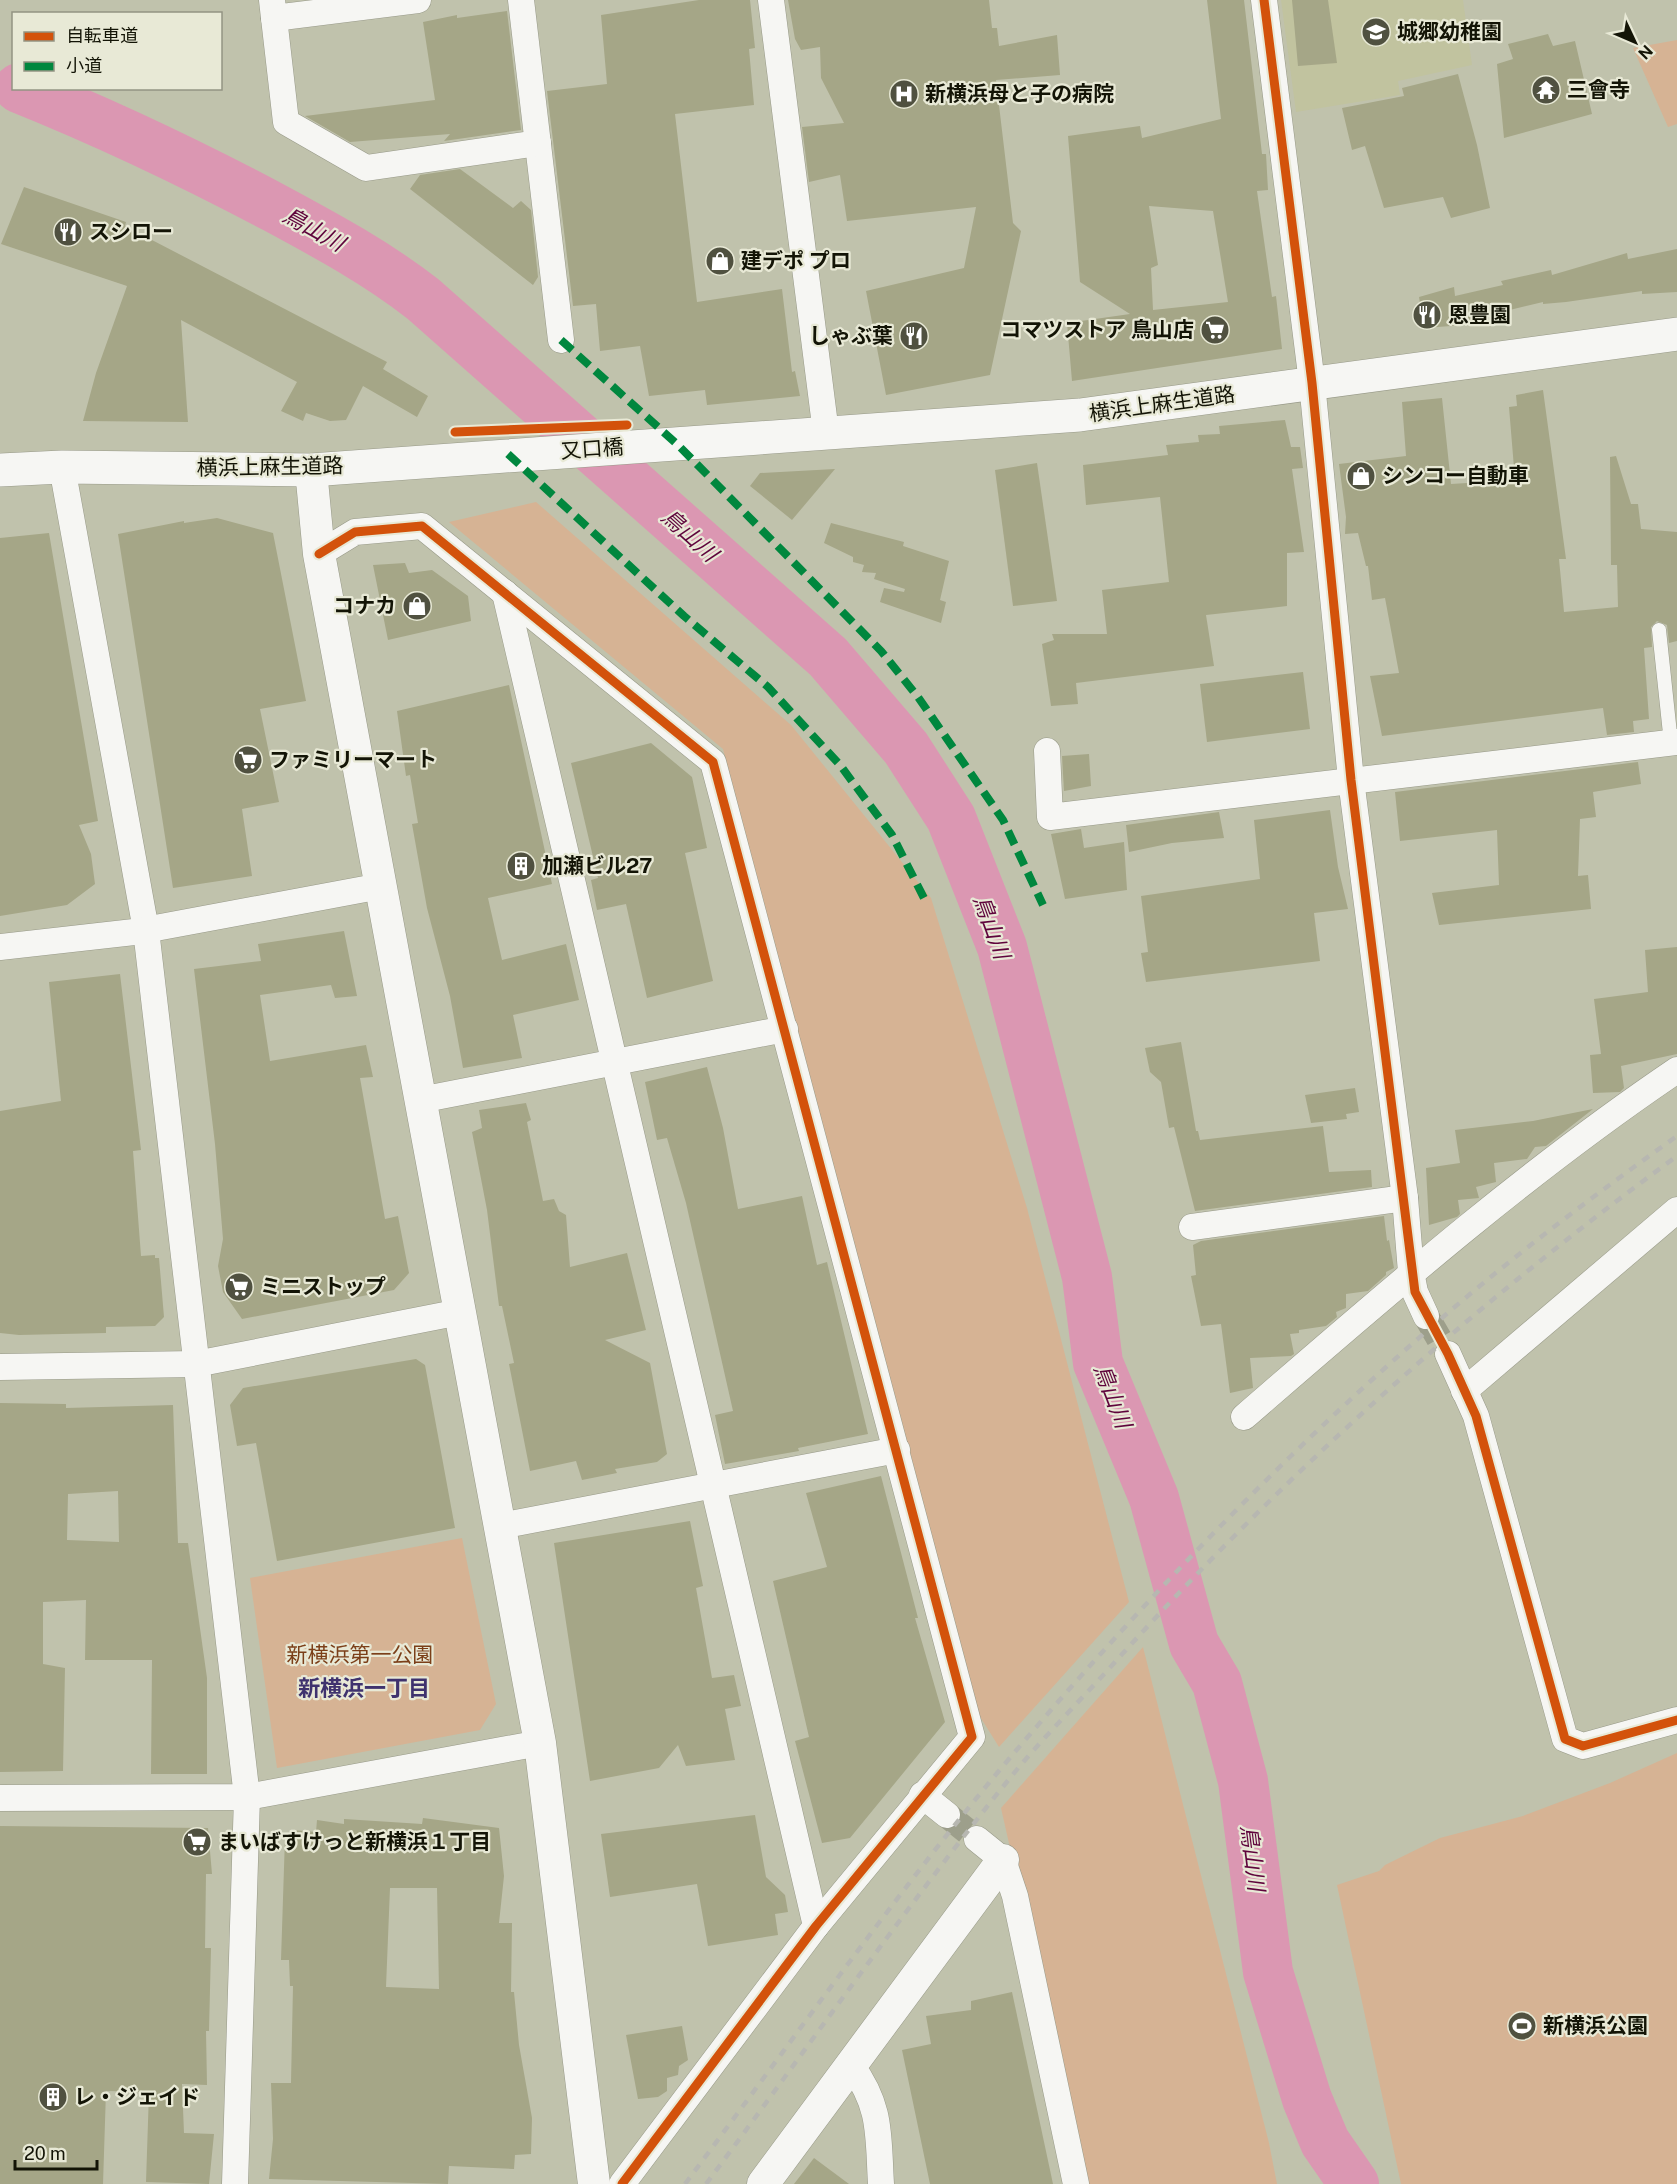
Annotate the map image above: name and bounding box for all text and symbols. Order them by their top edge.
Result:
legend [12,12,222,90]
north arrow [1605,12,1665,72]
school or university icon: 城郷幼稚園 [1360,16,1392,48]
place label: 城郷幼稚園 [1397,19,1502,44]
text: 自転車道 [66,25,138,46]
text: N [1634,41,1657,63]
text: 小道 [66,55,102,76]
temple icon: 三會寺 [1530,74,1562,106]
place label: 三會寺 [1567,77,1630,102]
hospital icon: 新横浜母と子の病院 [888,78,920,110]
place label: 新横浜母と子の病院 [925,81,1114,106]
water label: 鳥山川 [279,202,351,257]
restaurant icon: スシロー [52,216,84,248]
place label: スシロー [89,219,173,244]
shop icon: 建デポ プロ [704,245,736,277]
place label: 建デポ プロ [741,248,851,273]
restaurant icon: 恩豊園 [1411,299,1443,331]
place label: 恩豊園 [1448,302,1511,327]
supermarket icon: コマツストア 鳥山店 [1199,314,1231,346]
place label: コマツストア 鳥山店 [1000,317,1194,342]
restaurant icon: しゃぶ葉 [898,320,930,352]
place label: しゃぶ葉 [809,323,893,348]
street label: 横浜上麻生道路 [1087,381,1236,426]
street label: 又口橋 [560,434,624,463]
street label: 横浜上麻生道路 [196,453,344,480]
shop icon: シンコー自動車 [1345,460,1377,492]
place label: シンコー自動車 [1382,463,1529,488]
water label: 鳥山川 [657,503,725,568]
shop icon: コナカ [401,590,433,622]
place label: コナカ [333,593,396,618]
supermarket icon: ファミリーマート [232,744,264,776]
place label: ファミリーマート [269,747,437,772]
building icon: 加瀬ビル27 [505,850,537,882]
place label: 加瀬ビル27 [542,853,652,878]
water label: 鳥山川 [968,892,1016,964]
supermarket icon: ミニストップ [223,1271,255,1303]
place label: ミニストップ [260,1274,386,1299]
water label: 鳥山川 [1089,1361,1138,1433]
park label: 新横浜第一公園 [287,1642,434,1667]
district label: 新横浜一丁目 [298,1675,430,1701]
water label: 鳥山川 [1236,1824,1270,1894]
supermarket icon: まいばすけっと新横浜１丁目 [181,1826,213,1858]
place label: まいばすけっと新横浜１丁目 [218,1829,491,1854]
sports icon: 新横浜公園 [1506,2010,1538,2042]
place label: 新横浜公園 [1543,2013,1648,2038]
building icon: レ・ジェイド [37,2081,69,2113]
place label: レ・ジェイド [74,2084,200,2109]
scale bar [15,2133,98,2171]
text: 20 m [24,2143,66,2164]

